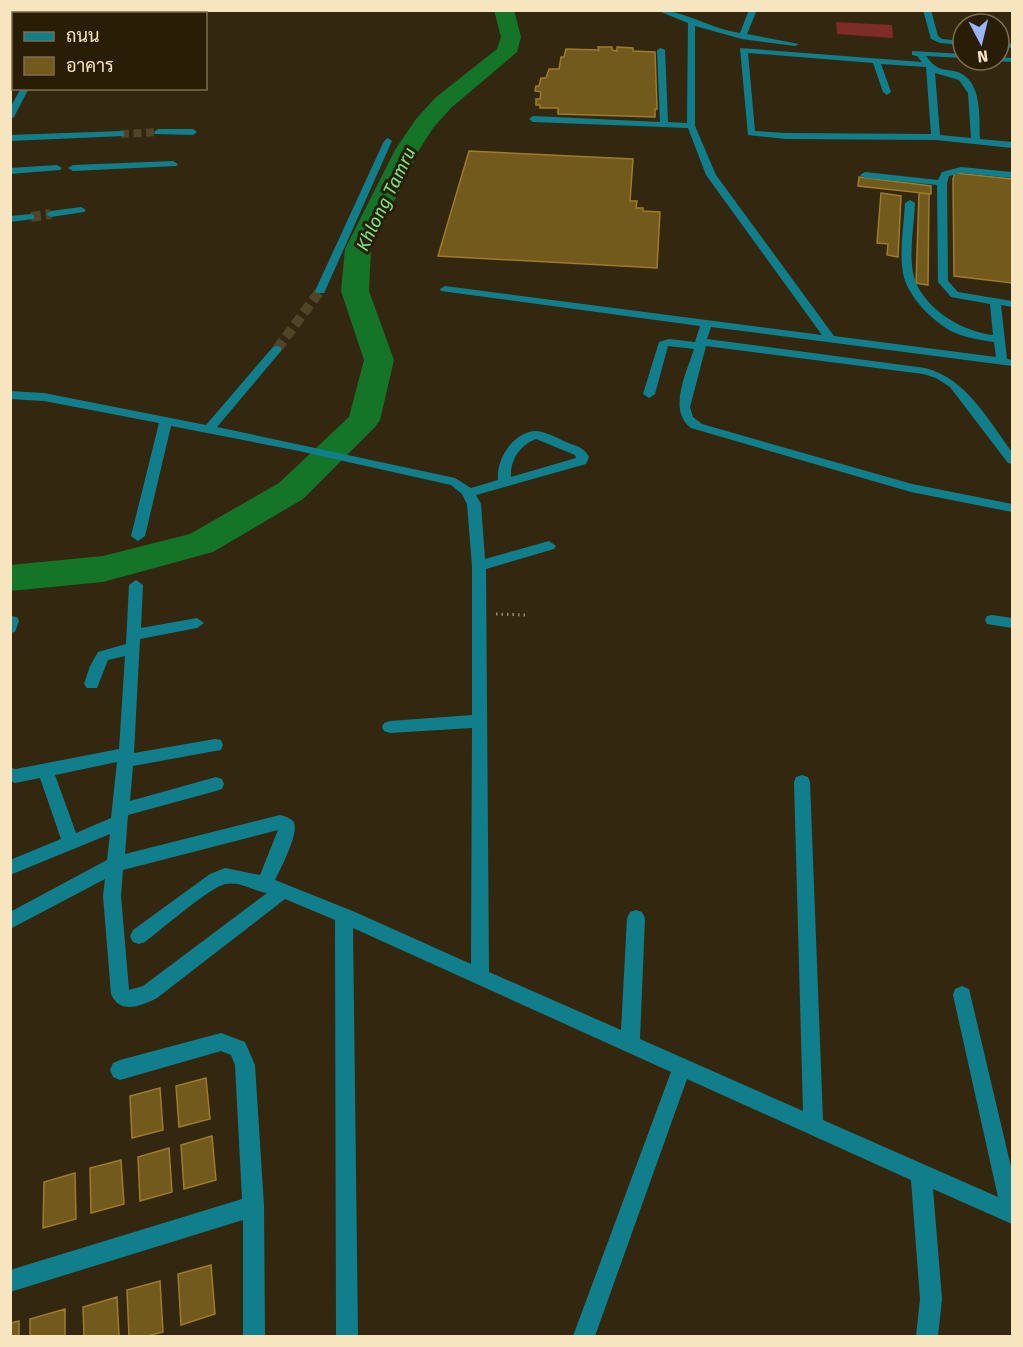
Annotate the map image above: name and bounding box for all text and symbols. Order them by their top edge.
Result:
legend [12,12,207,90]
north arrow [951,12,1011,72]
text: ถนน [66,25,99,47]
text: N [976,46,989,66]
text: อาคาร [66,55,114,77]
water label: Khlong Tamru [351,143,421,255]

